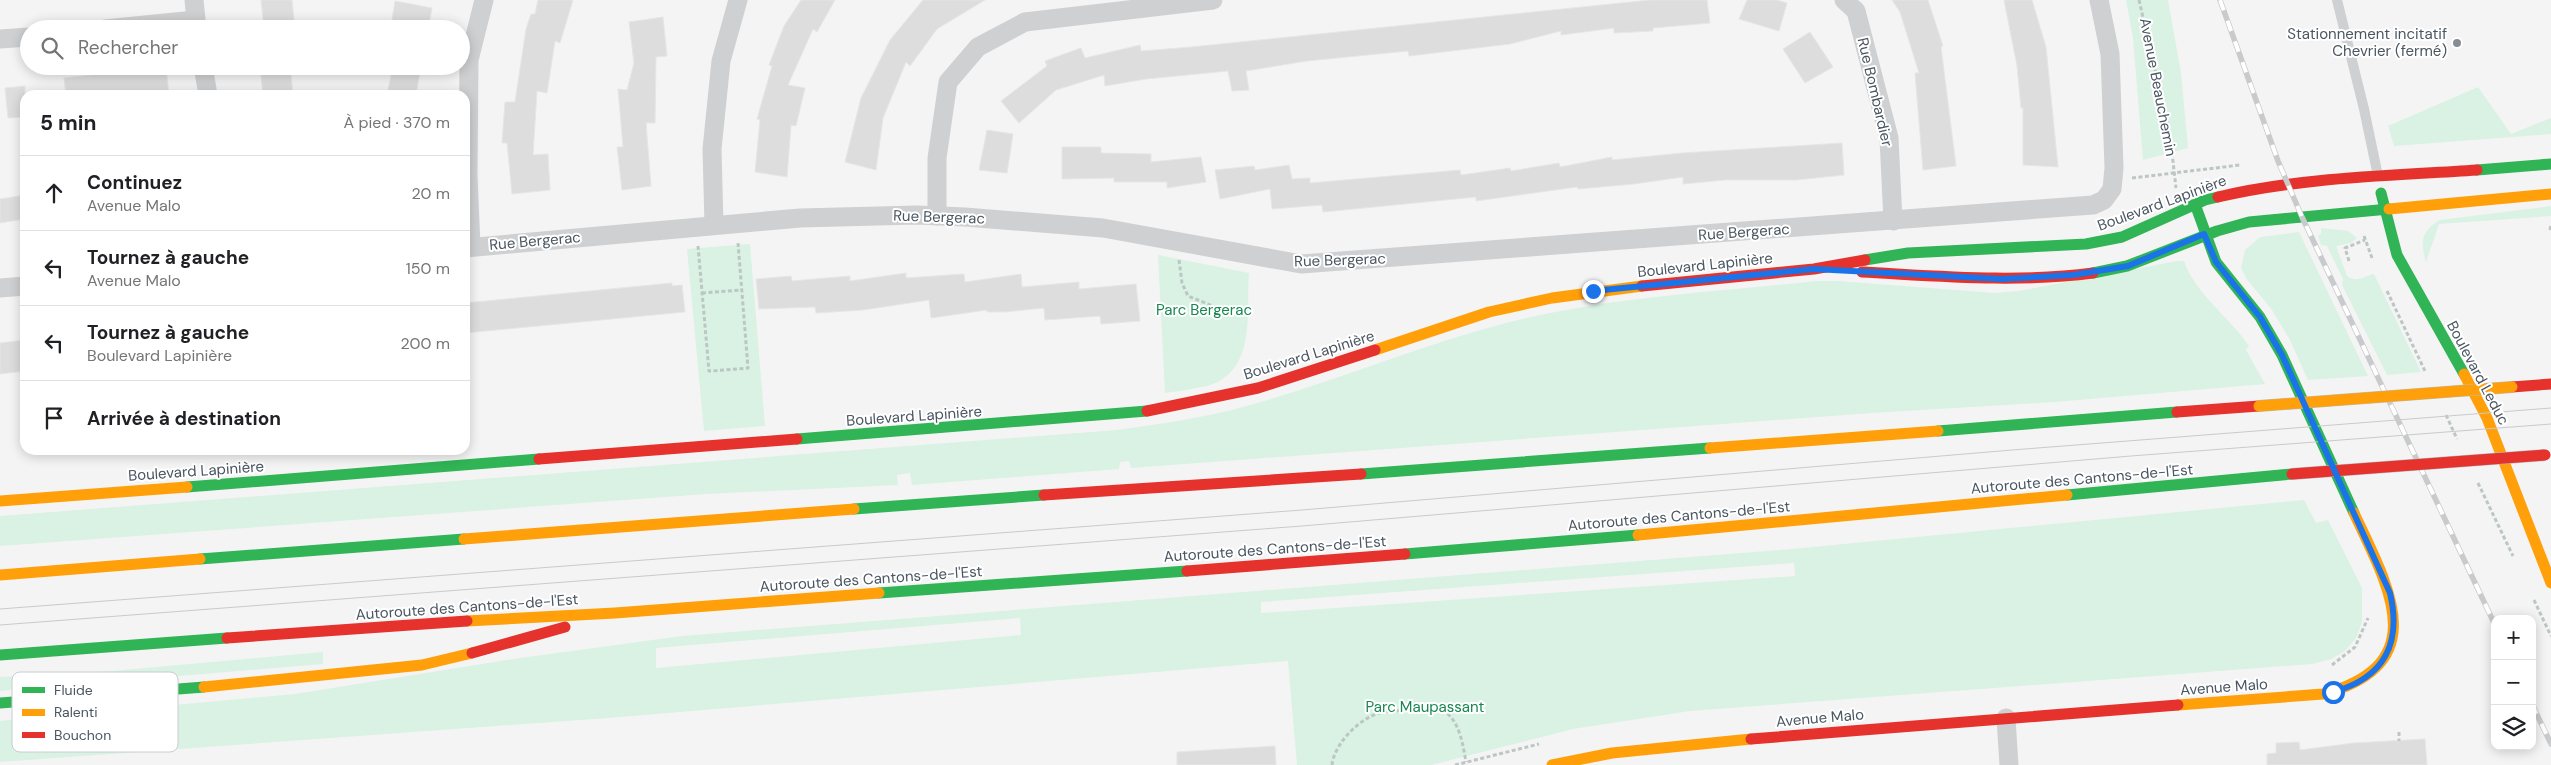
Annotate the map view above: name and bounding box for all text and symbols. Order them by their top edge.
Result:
street label: Avenue Beauchemin [2135,16,2181,158]
search box [20,20,470,75]
place label: Stationnement incitatif Chevrier (fermé) [2287,24,2447,61]
icon: search [38,34,66,62]
text: Rechercher [78,35,178,60]
street label: Rue Bombardier [1853,36,1897,149]
marker: Stationnement incitatif Chevrier (fermé) [2451,37,2463,49]
text: 5 min [40,109,96,137]
text: À pied · 370 m [344,112,450,133]
text: Continuez [87,170,182,195]
street label: Boulevard Lapinière [2095,170,2229,236]
icon: ahead [40,179,68,207]
text: 20 m [411,183,450,204]
text: Avenue Malo [87,195,181,216]
street label: Rue Bergerac [893,205,985,229]
street label: Rue Bergerac [1697,219,1791,245]
street label: Rue Bergerac [488,227,582,255]
text: Tournez à gauche [87,245,249,270]
street label: Rue Bergerac [1294,248,1386,272]
street label: Boulevard Lapinière [1636,248,1774,282]
icon: left [40,254,68,282]
text: 150 m [406,258,450,279]
text: Avenue Malo [87,270,181,291]
route end [1582,280,1605,303]
park label: Parc Bergerac [1156,300,1252,320]
street label: Boulevard Leduc [2442,317,2514,429]
text: Tournez à gauche [87,320,249,345]
street label: Boulevard Lapinière [1241,326,1377,384]
icon: left [40,329,68,357]
text: 200 m [401,333,450,354]
text: Boulevard Lapinière [87,345,232,366]
street label: Boulevard Lapinière [845,401,983,431]
icon: arrive [40,404,68,432]
text: Arrivée à destination [87,406,281,431]
street label: Boulevard Lapinière [127,456,265,486]
street label: Autoroute des Cantons-de-l'Est [1970,459,2194,499]
street label: Autoroute des Cantons-de-l'Est [1567,496,1791,536]
street label: Autoroute des Cantons-de-l'Est [1163,531,1387,567]
street label: Autoroute des Cantons-de-l'Est [759,561,983,597]
street label: Autoroute des Cantons-de-l'Est [355,589,579,625]
map controls [2491,615,2536,750]
button: + [2491,615,2536,660]
button: − [2491,660,2536,705]
legend [12,672,178,752]
street label: Avenue Malo [2179,674,2269,700]
text: Fluide [54,681,93,699]
route start [2322,681,2345,704]
park label: Parc Maupassant [1366,697,1485,717]
text: Ralenti [54,703,98,721]
street label: Avenue Malo [1775,704,1865,732]
button: layers [2491,705,2536,750]
text: Bouchon [54,726,111,744]

